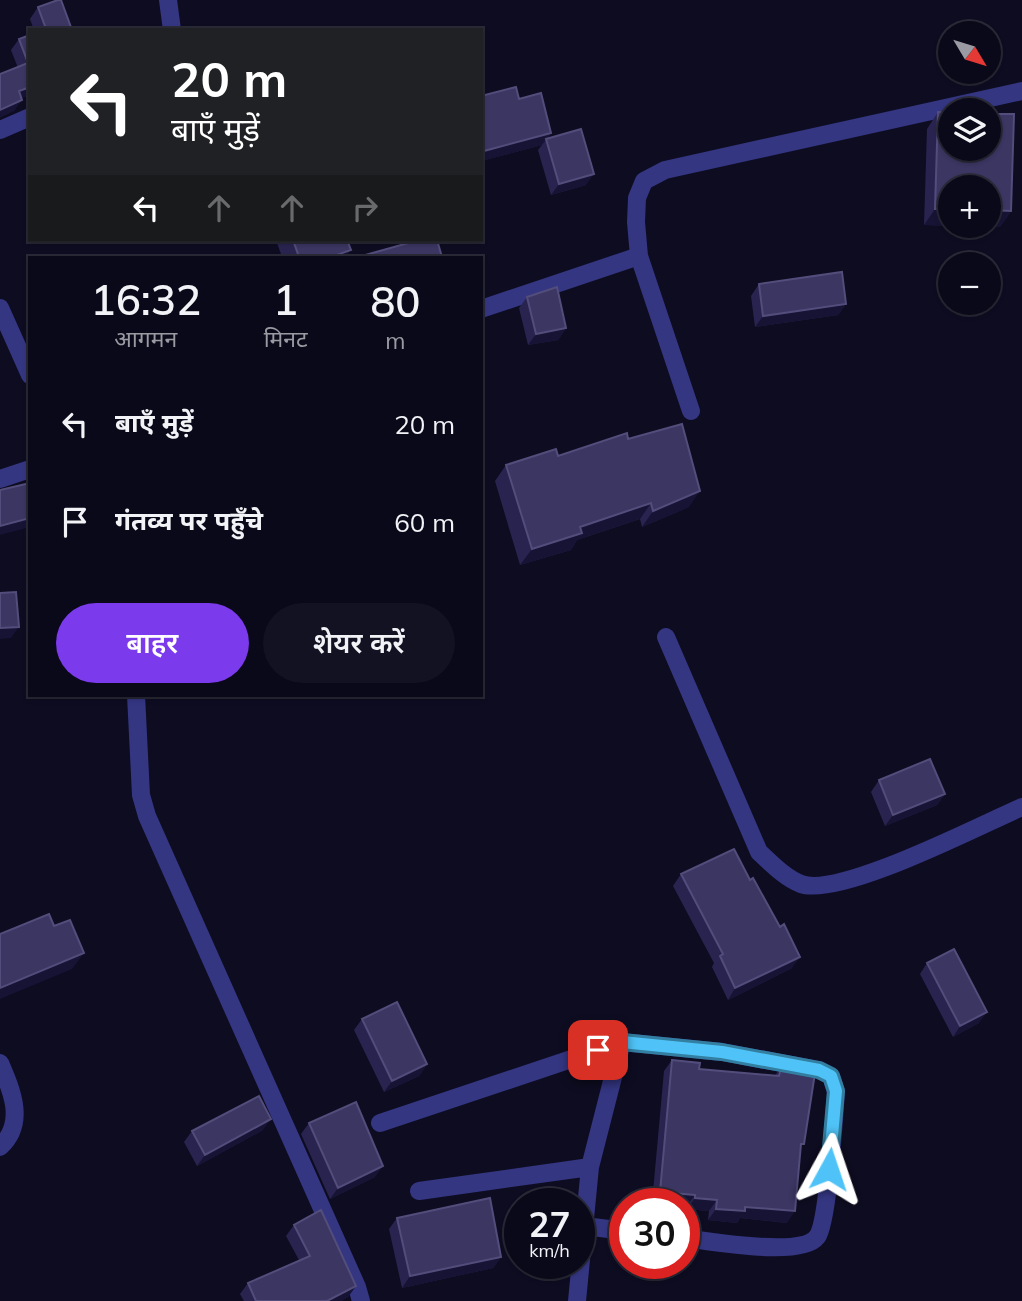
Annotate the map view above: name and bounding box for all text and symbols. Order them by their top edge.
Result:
north arrow [938,21,1001,84]
map controls [938,21,1001,315]
text: 20 m [171,48,287,109]
icon: left [56,56,147,147]
button: layers [938,98,1001,161]
text: बाएँ मुड़ें [171,109,260,149]
button: + [938,175,1001,238]
icon: left [127,189,165,227]
icon: ahead [200,189,238,227]
icon: ahead [273,189,311,227]
icon: right [346,189,384,227]
button: − [938,252,1001,315]
text: 16:32 [90,273,201,326]
text: 1 [273,273,298,326]
text: 80 [370,275,421,328]
text: आगमन [114,324,177,353]
text: मिनट [264,324,308,353]
text: m [385,326,405,355]
icon: left [56,405,94,443]
text: बाएँ मुड़ें [115,406,193,439]
text: 20 m [394,408,455,441]
icon: arrive [56,503,94,541]
text: गंतव्य पर पहुँचे [115,504,263,537]
text: 60 m [394,506,455,539]
button: बाहर [56,603,249,683]
button: शेयर करें [263,603,455,683]
pin [568,1020,628,1080]
icon: arrive [579,1031,617,1069]
position arrow [792,1132,866,1206]
speed limit sign: 30 [609,1188,700,1279]
text: 27 [528,1202,571,1246]
text: km/h [529,1239,570,1262]

